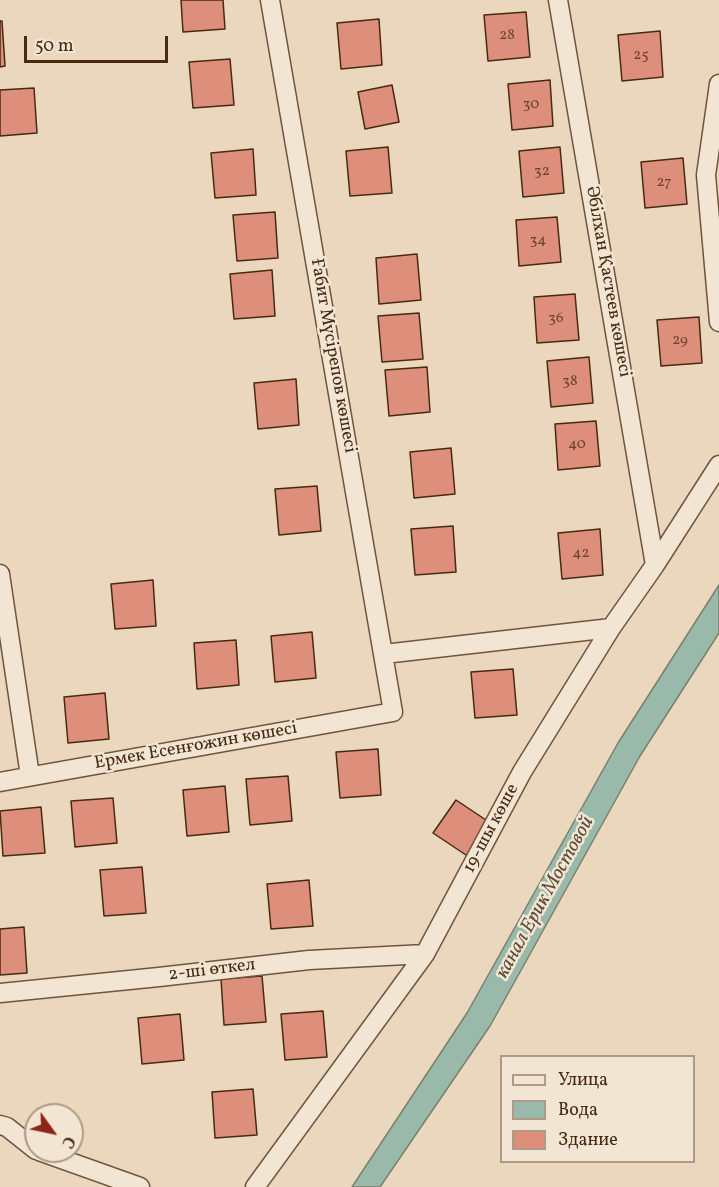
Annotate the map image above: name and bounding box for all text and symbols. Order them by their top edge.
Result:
scale bar [27,24,171,62]
house number: 28 [499,27,515,45]
text: 50 m [35,34,74,59]
house number: 25 [633,47,649,65]
house number: 30 [523,96,539,114]
house number: 32 [534,163,550,181]
house number: 27 [657,174,671,192]
street label: Әбілхан Қастеев көшесi [580,185,634,379]
house number: 34 [530,232,546,250]
street label: Ғабит Мүсірепов көшесi [304,257,360,455]
house number: 36 [548,310,564,328]
house number: 29 [672,332,688,350]
house number: 38 [562,373,578,391]
house number: 40 [568,436,586,454]
house number: 42 [572,545,590,563]
street label: Ермек Есенғожин көшесі [93,718,299,776]
street label: 19-шы көше [459,781,525,877]
water label: канал Ерик Мостовой [491,813,601,983]
street label: 2-шi өткел [167,955,257,987]
legend [500,1055,695,1163]
text: Улица [558,1068,608,1093]
text: Вода [558,1098,598,1123]
north arrow [24,1103,84,1163]
text: Здание [558,1128,618,1153]
text: С [55,1131,79,1152]

